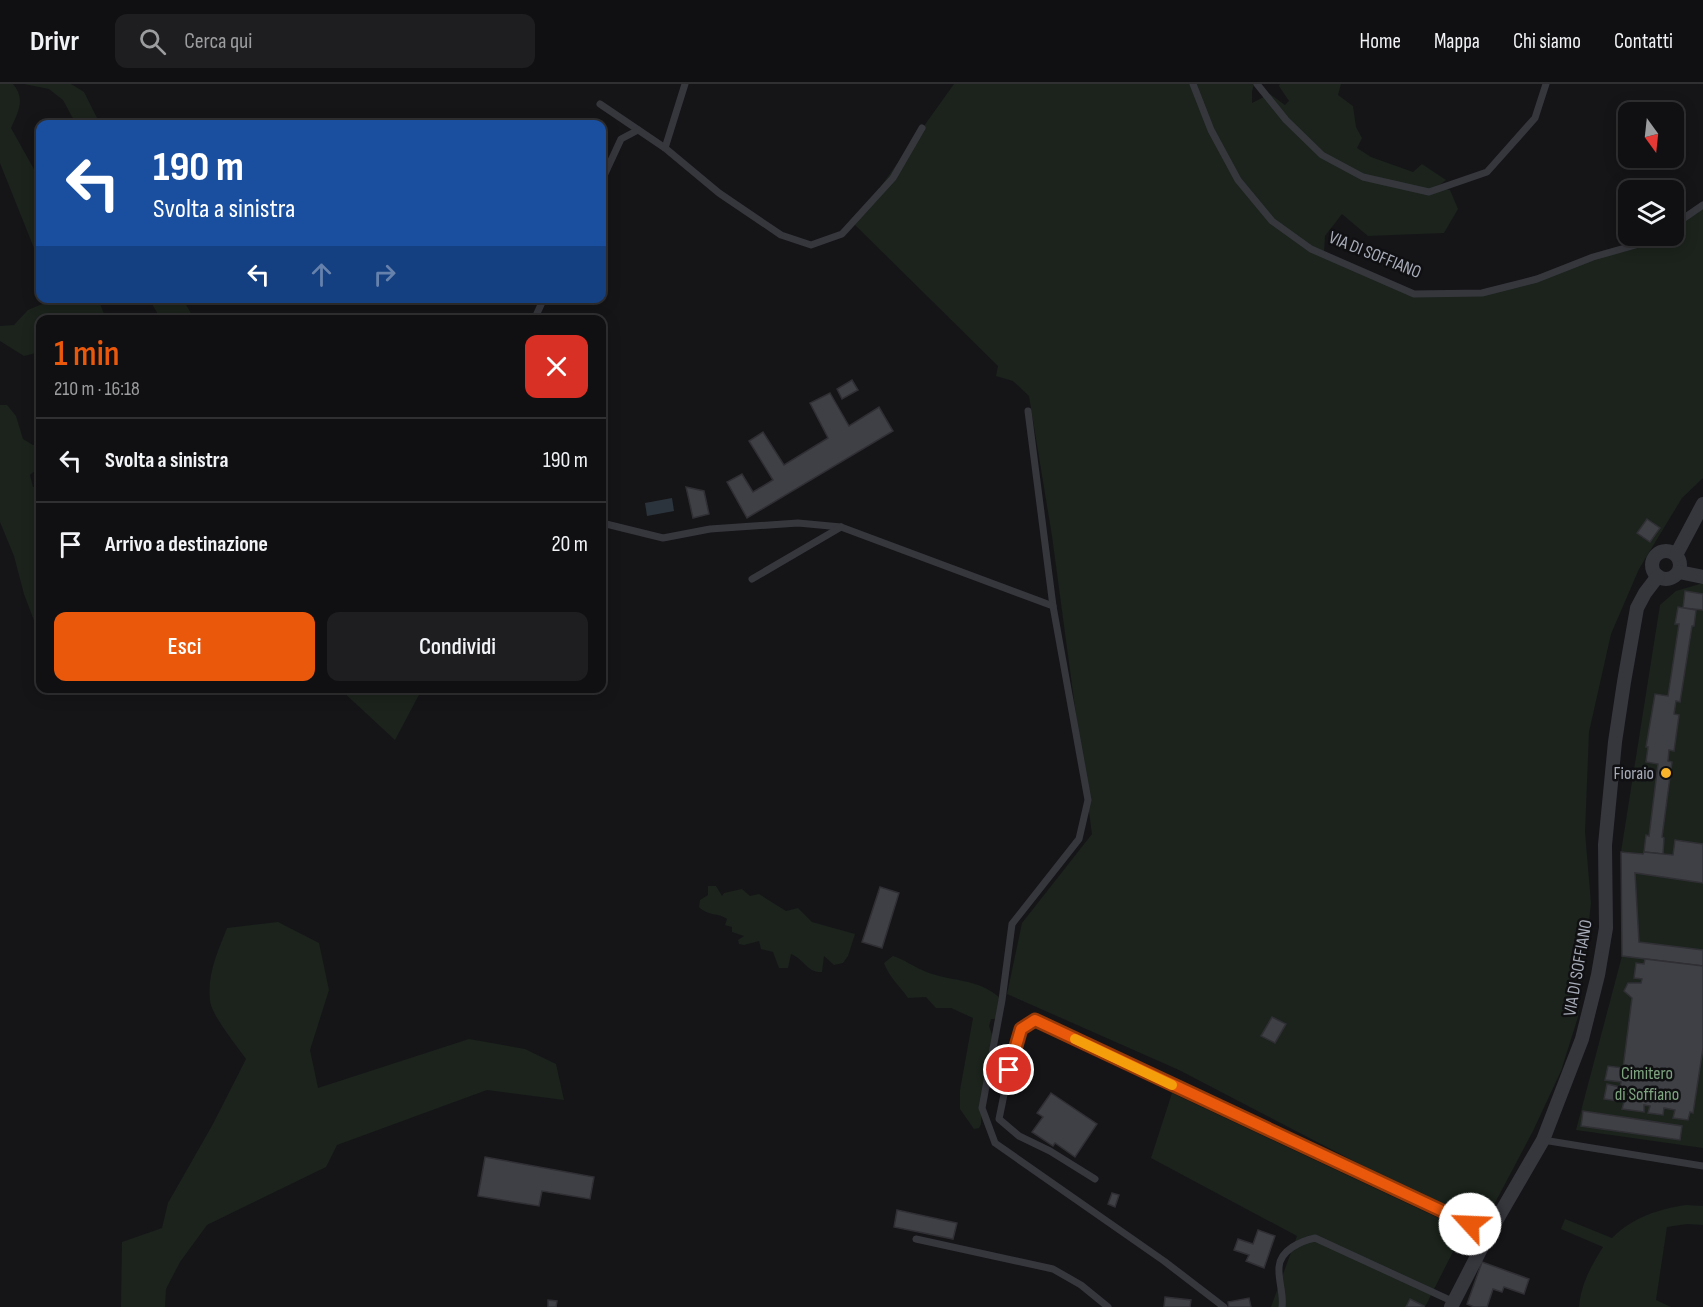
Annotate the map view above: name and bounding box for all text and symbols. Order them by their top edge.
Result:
search box [115,14,535,68]
text: Drivr [30,25,79,58]
icon: search [136,25,169,58]
text: Cerca qui [184,28,252,55]
text: Home [1360,29,1401,54]
text: Mappa [1434,29,1480,54]
text: Chi siamo [1513,29,1581,54]
text: Contatti [1614,29,1673,54]
north arrow [1618,102,1684,168]
map controls [1618,102,1684,246]
text: 190 m [153,142,244,193]
icon: left [54,144,132,222]
button: layers [1618,180,1684,246]
text: Svolta a sinistra [153,193,295,225]
street label: VIA DI SOFFIANO [1326,227,1424,283]
icon: left [242,258,275,291]
icon: ahead [305,258,338,291]
icon: right [368,258,401,291]
text: 1 min [54,333,119,376]
button: close [525,335,588,398]
text: 210 m · 16:18 [54,377,140,401]
icon: left [54,444,87,477]
text: Svolta a sinistra [105,447,228,474]
text: 190 m [543,447,588,474]
icon: arrive [54,528,87,561]
text: Arrivo a destinazione [105,531,268,558]
text: 20 m [552,531,588,558]
button: Esci [54,612,315,681]
button: Condividi [327,612,588,681]
place label: Fioraio [1613,763,1654,784]
marker: Fioraio [1659,766,1673,780]
street label: VIA DI SOFFIANO [1559,918,1597,1018]
pin [983,1044,1034,1095]
icon: arrive [992,1053,1025,1086]
park label: Cimitero di Soffiano [1615,1063,1679,1105]
position arrow [1438,1192,1502,1256]

